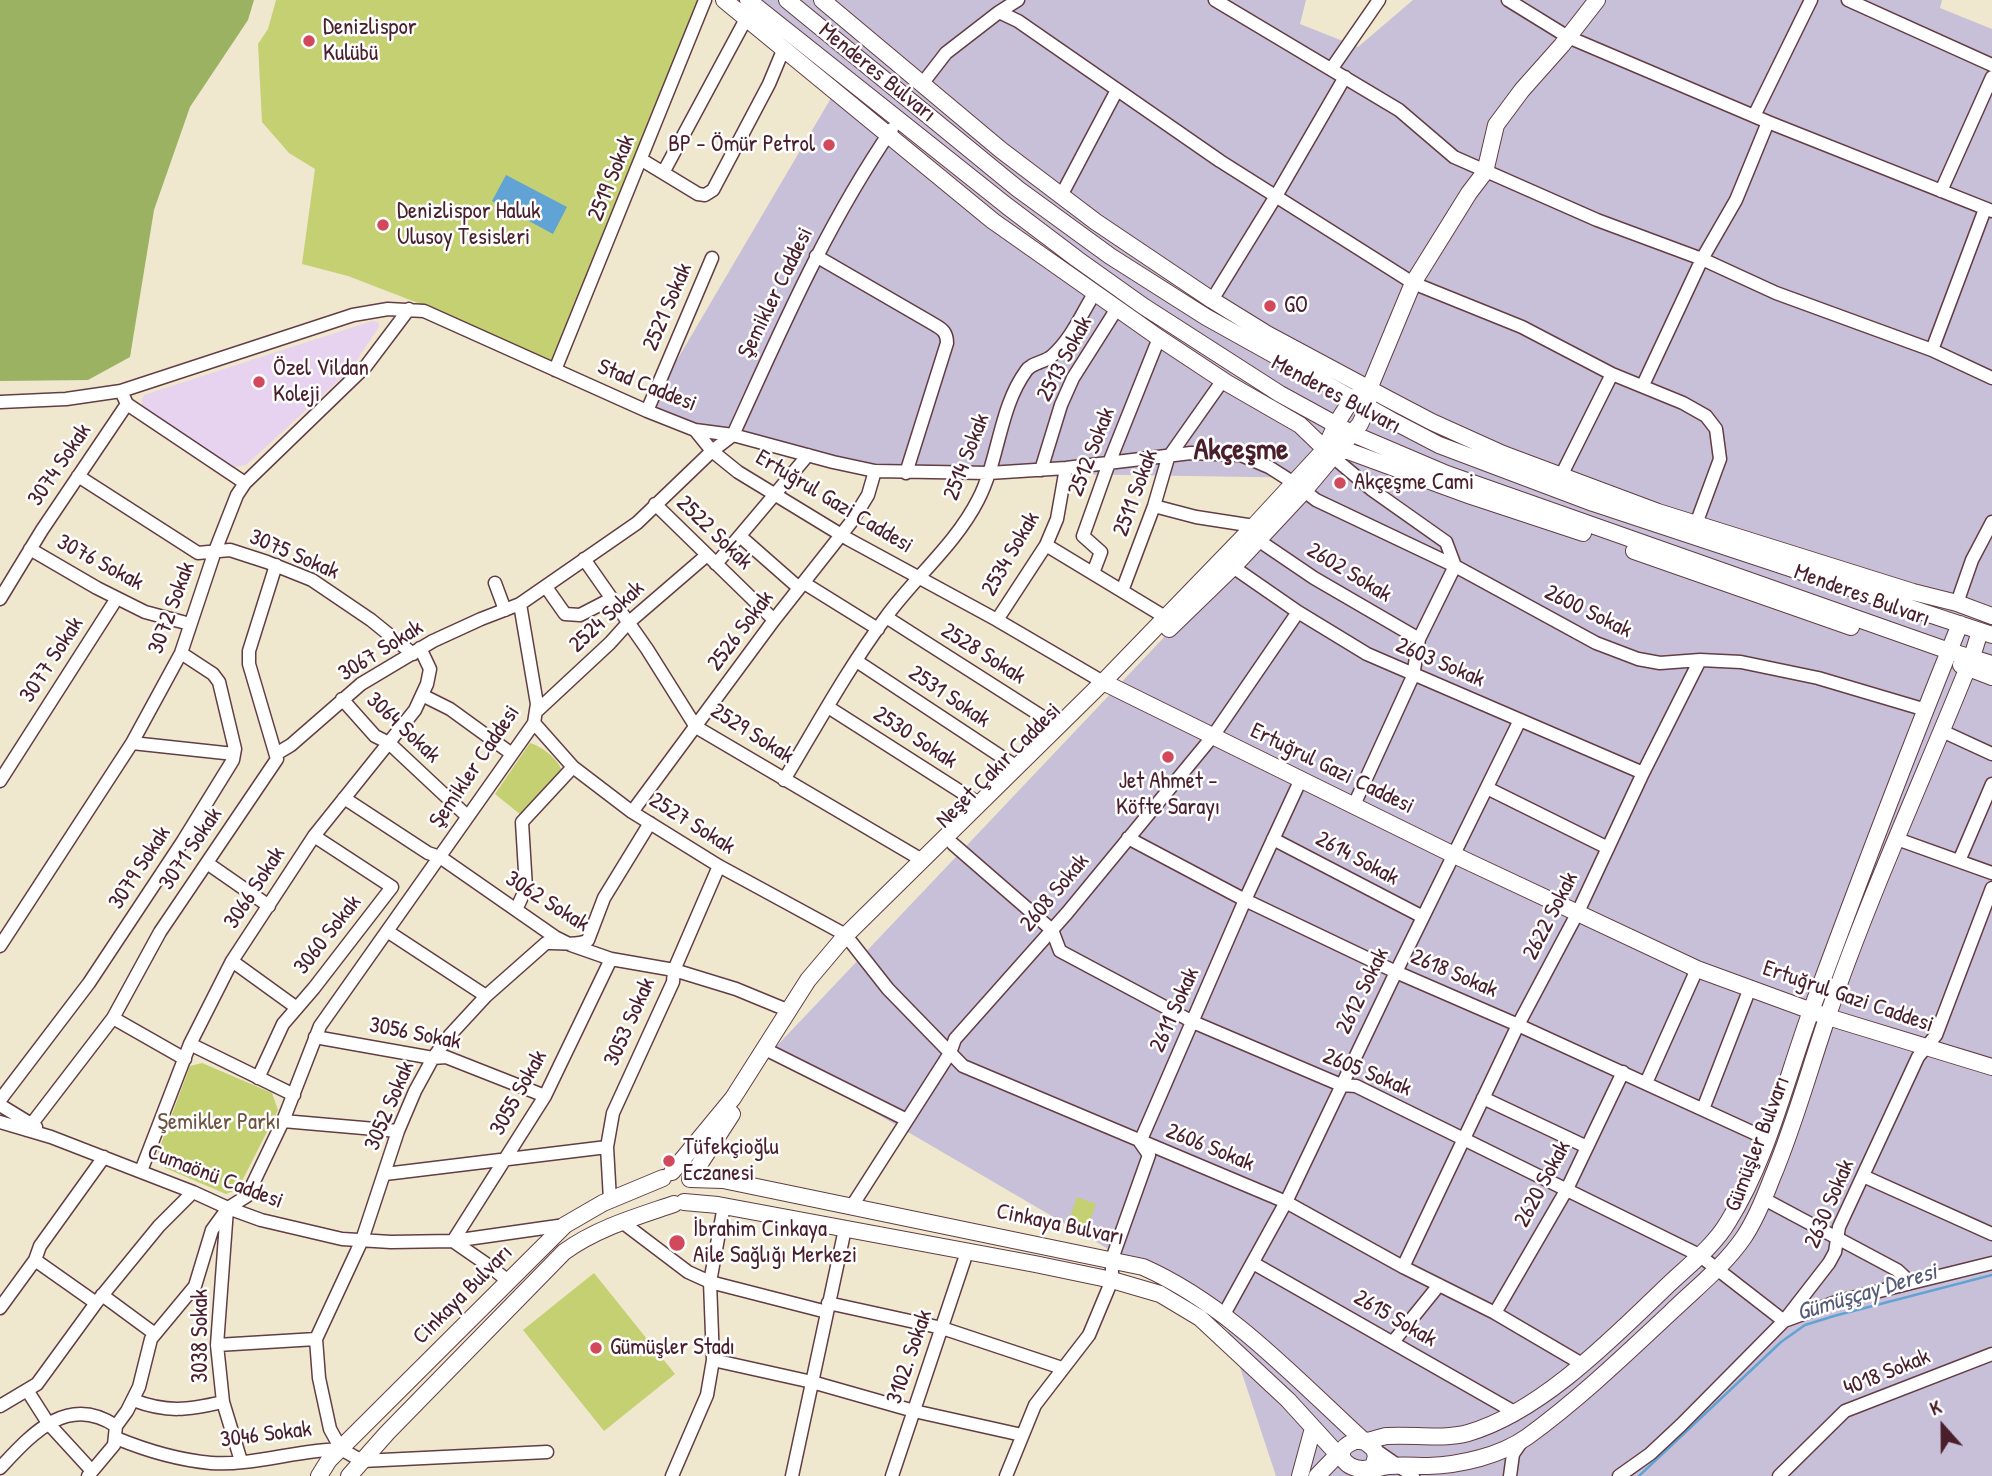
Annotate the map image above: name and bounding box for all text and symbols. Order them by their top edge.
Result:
place label: Denizlispor Kulübü [323,14,417,68]
street label: Menderes Bulvarı [813,17,941,129]
marker: Denizlispor Kulübü [301,33,317,49]
street label: 2519 Sokak [582,131,642,225]
place label: BP - Ömür Petrol [668,131,815,159]
marker: BP - Ömür Petrol [821,137,837,153]
place label: Denizlispor Haluk Ulusoy Tesisleri [397,198,540,252]
marker: Denizlispor Haluk Ulusoy Tesisleri [375,217,391,233]
street label: Şemikler Caddesi [732,223,820,363]
street label: 2521 Sokak [637,259,699,355]
place label: GO [1284,292,1308,320]
marker: GO [1262,298,1278,314]
street label: 2513 Sokak [1031,312,1099,406]
street label: Menderes Bulvarı [1267,349,1405,441]
street label: Stad Caddesi [593,354,701,418]
place label: Özel Vildan Koleji [273,355,369,409]
marker: Özel Vildan Koleji [251,374,267,390]
street label: 2512 Sokak [1062,404,1122,500]
street label: 2514 Sokak [938,410,996,504]
street label: 3074 Sokak [22,418,98,512]
district label: Akçeşme [1194,433,1288,469]
street label: Ertuğrul Gazi Caddesi [750,444,918,560]
street label: 2511 Sokak [1108,446,1164,540]
place label: Akçeşme Cami [1354,469,1474,497]
marker: Akçeşme Cami [1332,475,1348,491]
street label: 2522 Sokak [670,490,758,576]
street label: 2534 Sokak [976,507,1046,601]
street label: 3075 Sokak [245,524,343,586]
street label: 3076 Sokak [52,529,148,597]
street label: 2602 Sokak [1302,537,1396,609]
street label: 3072 Sokak [143,558,201,658]
street label: Menderes Bulvarı [1790,559,1934,633]
street label: 2524 Sokak [564,575,650,659]
street label: 2600 Sokak [1540,579,1636,645]
street label: 2526 Sokak [702,585,780,677]
street label: 3077 Sokak [14,612,90,708]
street label: 3067 Sokak [334,614,428,688]
street label: 2528 Sokak [936,617,1030,691]
street label: 2603 Sokak [1391,632,1489,694]
street label: 2531 Sokak [903,660,995,734]
street label: 3064 Sokak [360,687,446,769]
street label: 2529 Sokak [705,698,799,770]
street label: Neşet Çakır Caddesi [931,698,1067,834]
street label: Şemikler Caddesi [424,700,526,834]
street label: 2530 Sokak [868,701,962,775]
street label: Ertuğrul Gazi Caddesi [1246,717,1418,821]
marker: Jet Ahmet - Köfte Sarayı [1160,749,1176,765]
place label: Jet Ahmet - Köfte Sarayı [1116,768,1220,822]
street label: 2527 Sokak [644,787,740,861]
street label: 3071 Sokak [153,802,229,896]
street label: 3079 Sokak [103,821,177,915]
street label: 2614 Sokak [1311,826,1403,892]
street label: 3066 Sokak [218,842,292,934]
street label: 2608 Sokak [1014,848,1096,938]
street label: 3062 Sokak [500,865,594,939]
street label: 2622 Sokak [1517,868,1585,964]
street label: 3060 Sokak [288,890,368,980]
street label: 2612 Sokak [1330,943,1396,1039]
street label: 2618 Sokak [1407,943,1501,1005]
street label: Ertuğrul Gazi Caddesi [1759,955,1937,1039]
street label: 2611 Sokak [1144,963,1206,1057]
street label: 3053 Sokak [598,974,662,1070]
street label: 3056 Sokak [367,1012,463,1056]
street label: 2605 Sokak [1319,1043,1415,1103]
street label: 3055 Sokak [484,1046,554,1140]
street label: 3052 Sokak [359,1057,421,1155]
street label: Gümüşler Bulvarı [1720,1073,1796,1215]
park label: Şemikler Parkı [157,1109,281,1137]
street label: 2606 Sokak [1162,1118,1258,1178]
place label: Tüfekçioğlu Eczanesi [683,1134,779,1188]
street label: 2620 Sokak [1509,1136,1577,1232]
street label: Cumaönü Caddesi [143,1138,287,1216]
marker: Tüfekçioğlu Eczanesi [661,1153,677,1169]
street label: 2630 Sokak [1799,1155,1861,1253]
street label: Cinkaya Bulvarı [994,1198,1126,1252]
place label: İbrahim Cinkaya Aile Sağlığı Merkezi [693,1216,857,1270]
marker: İbrahim Cinkaya Aile Sağlığı Merkezi [667,1233,687,1253]
street label: Cinkaya Bulvarı [407,1239,519,1351]
water label: Gümüşçay Deresi [1793,1258,1941,1328]
street label: 2615 Sokak [1349,1284,1441,1354]
street label: 3038 Sokak [187,1289,215,1383]
street label: 3102. Sokak [881,1306,939,1408]
place label: Gümüşler Stadı [610,1334,735,1362]
marker: Gümüşler Stadı [588,1340,604,1356]
street label: 4018 Sokak [1840,1343,1934,1403]
north arrow [1908,1392,1978,1462]
text: K [1926,1393,1945,1421]
street label: 3046 Sokak [219,1416,313,1454]

